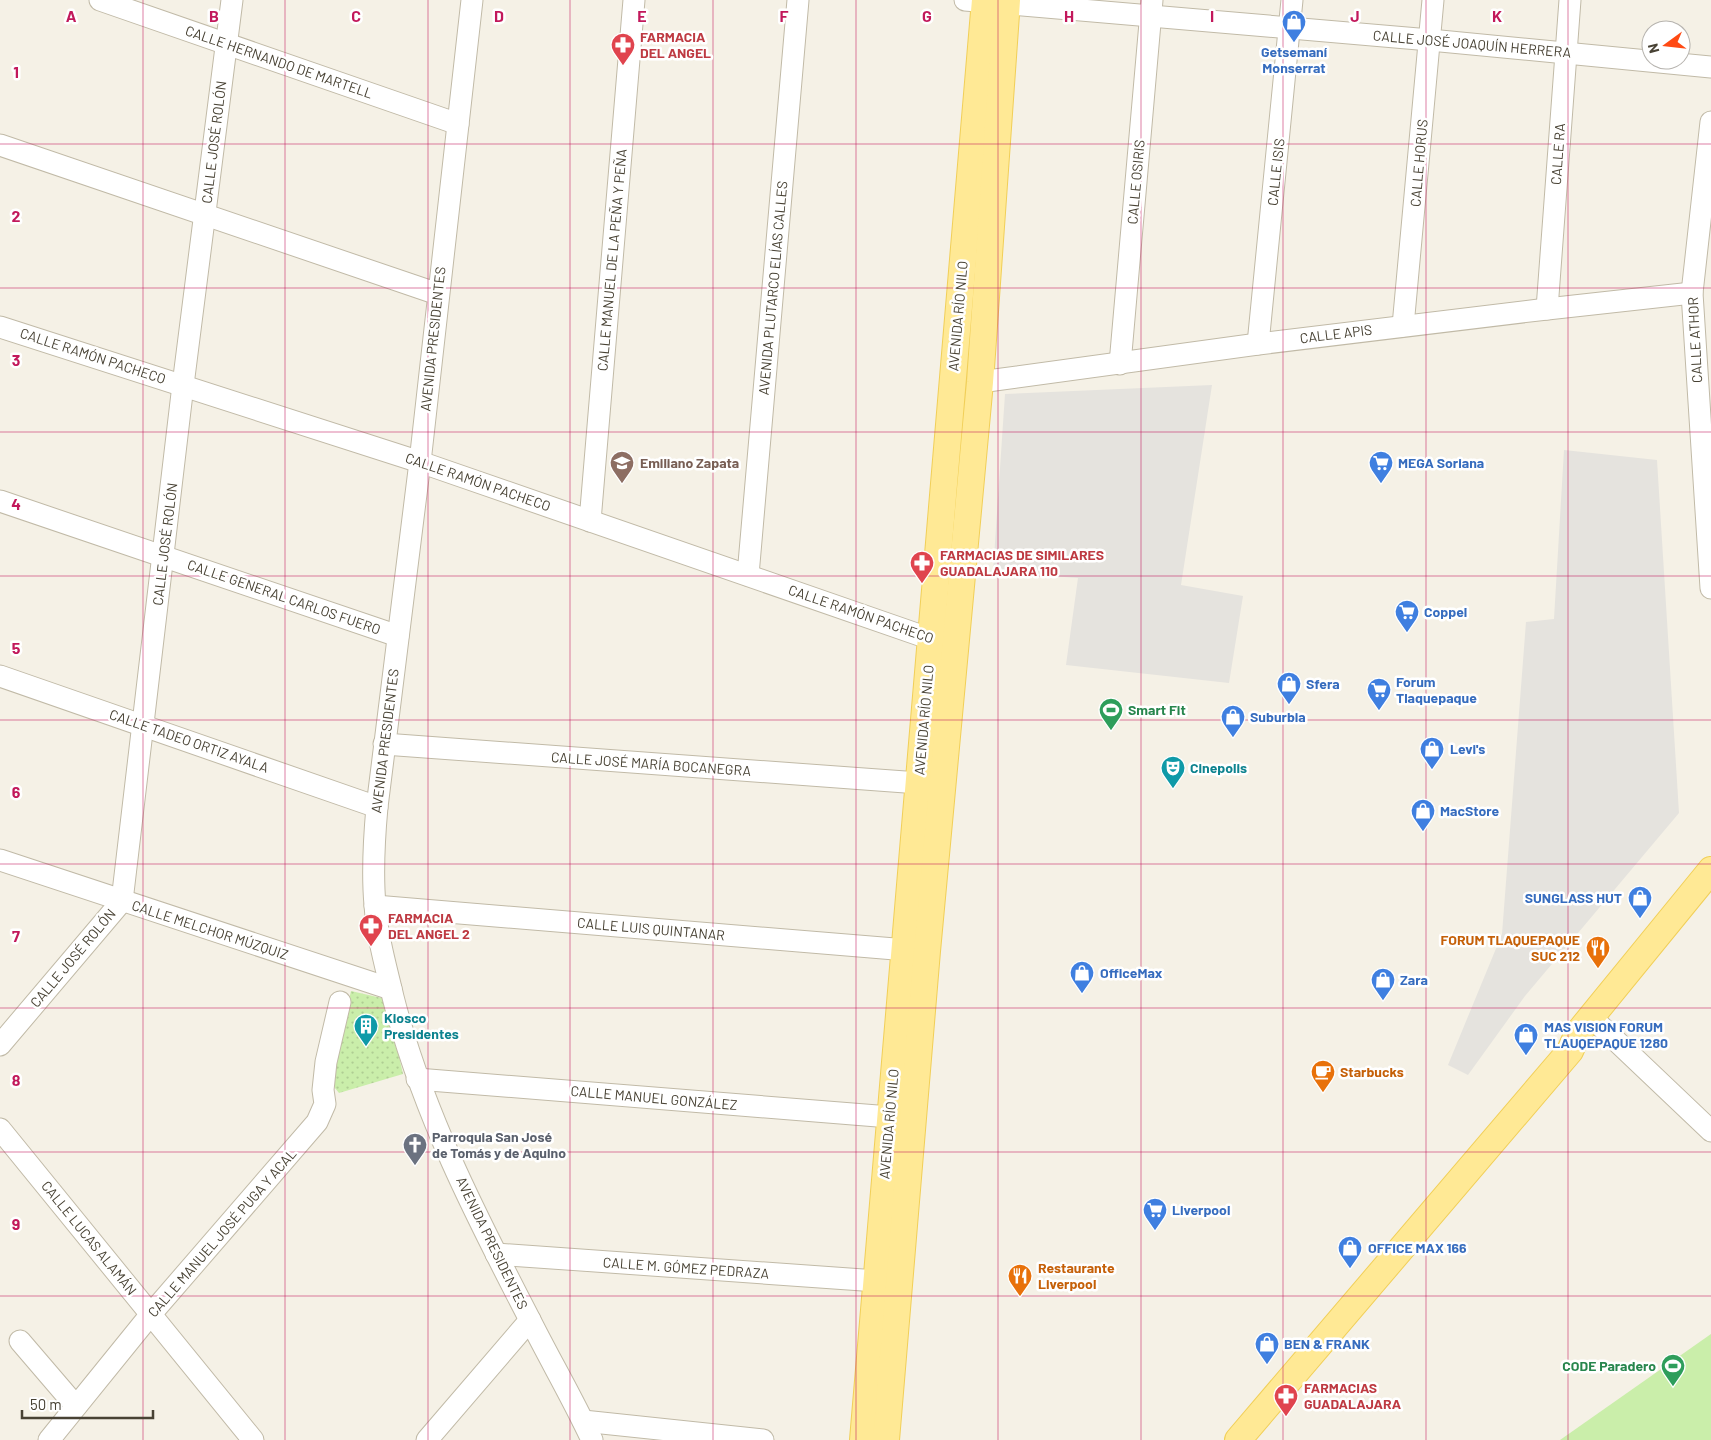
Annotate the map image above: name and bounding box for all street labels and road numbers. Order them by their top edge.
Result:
street label: CALLE HERNANDO DE MARTELL [183,21,375,102]
street label: CALLE JOSÉ JOAQUÍN HERRERA [1372,26,1572,61]
street label: CALLE JOSÉ ROLÓN [198,80,229,204]
street label: CALLE HORUS [1406,118,1431,207]
street label: CALLE RA [1547,122,1568,185]
street label: CALLE ISIS [1264,137,1287,207]
street label: CALLE OSIRIS [1123,139,1148,225]
street label: CALLE MANUEL DE LA PEÑA Y PEÑA [593,148,630,372]
street label: AVENIDA PLUTARCO ELÍAS CALLES [755,180,790,396]
street label: AVENIDA RÍO NILO [944,260,971,372]
street label: AVENIDA PRESIDENTES [416,266,449,412]
street label: CALLE ATHOR [1684,297,1705,383]
street label: CALLE APIS [1299,321,1373,346]
street label: CALLE RAMÓN PACHECO [18,324,168,387]
street label: CALLE RAMÓN PACHECO [403,449,553,514]
street label: CALLE JOSÉ ROLÓN [149,482,180,606]
street label: CALLE GENERAL CARLOS FUERO [185,555,383,638]
street label: CALLE RAMÓN PACHECO [786,581,936,646]
street label: AVENIDA RÍO NILO [910,664,937,776]
street label: AVENIDA PRESIDENTES [367,668,402,814]
street label: CALLE TADEO ORTIZ AYALA [107,705,272,776]
street label: CALLE JOSÉ MARÍA BOCANEGRA [550,748,752,779]
street label: CALLE MELCHOR MÚZQUIZ [130,896,291,963]
street label: CALLE JOSÉ ROLÓN [26,905,119,1010]
street label: CALLE LUIS QUINTANAR [576,914,726,943]
street label: AVENIDA RÍO NILO [875,1068,902,1180]
street label: CALLE MANUEL GONZÁLEZ [570,1082,738,1113]
street label: CALLE MANUEL JOSÉ PUGA Y ACAL [144,1145,299,1320]
street label: AVENIDA PRESIDENTES [453,1174,532,1312]
street label: CALLE LUCAS ALAMÁN [38,1177,141,1298]
street label: CALLE M. GÓMEZ PEDRAZA [602,1253,770,1282]

